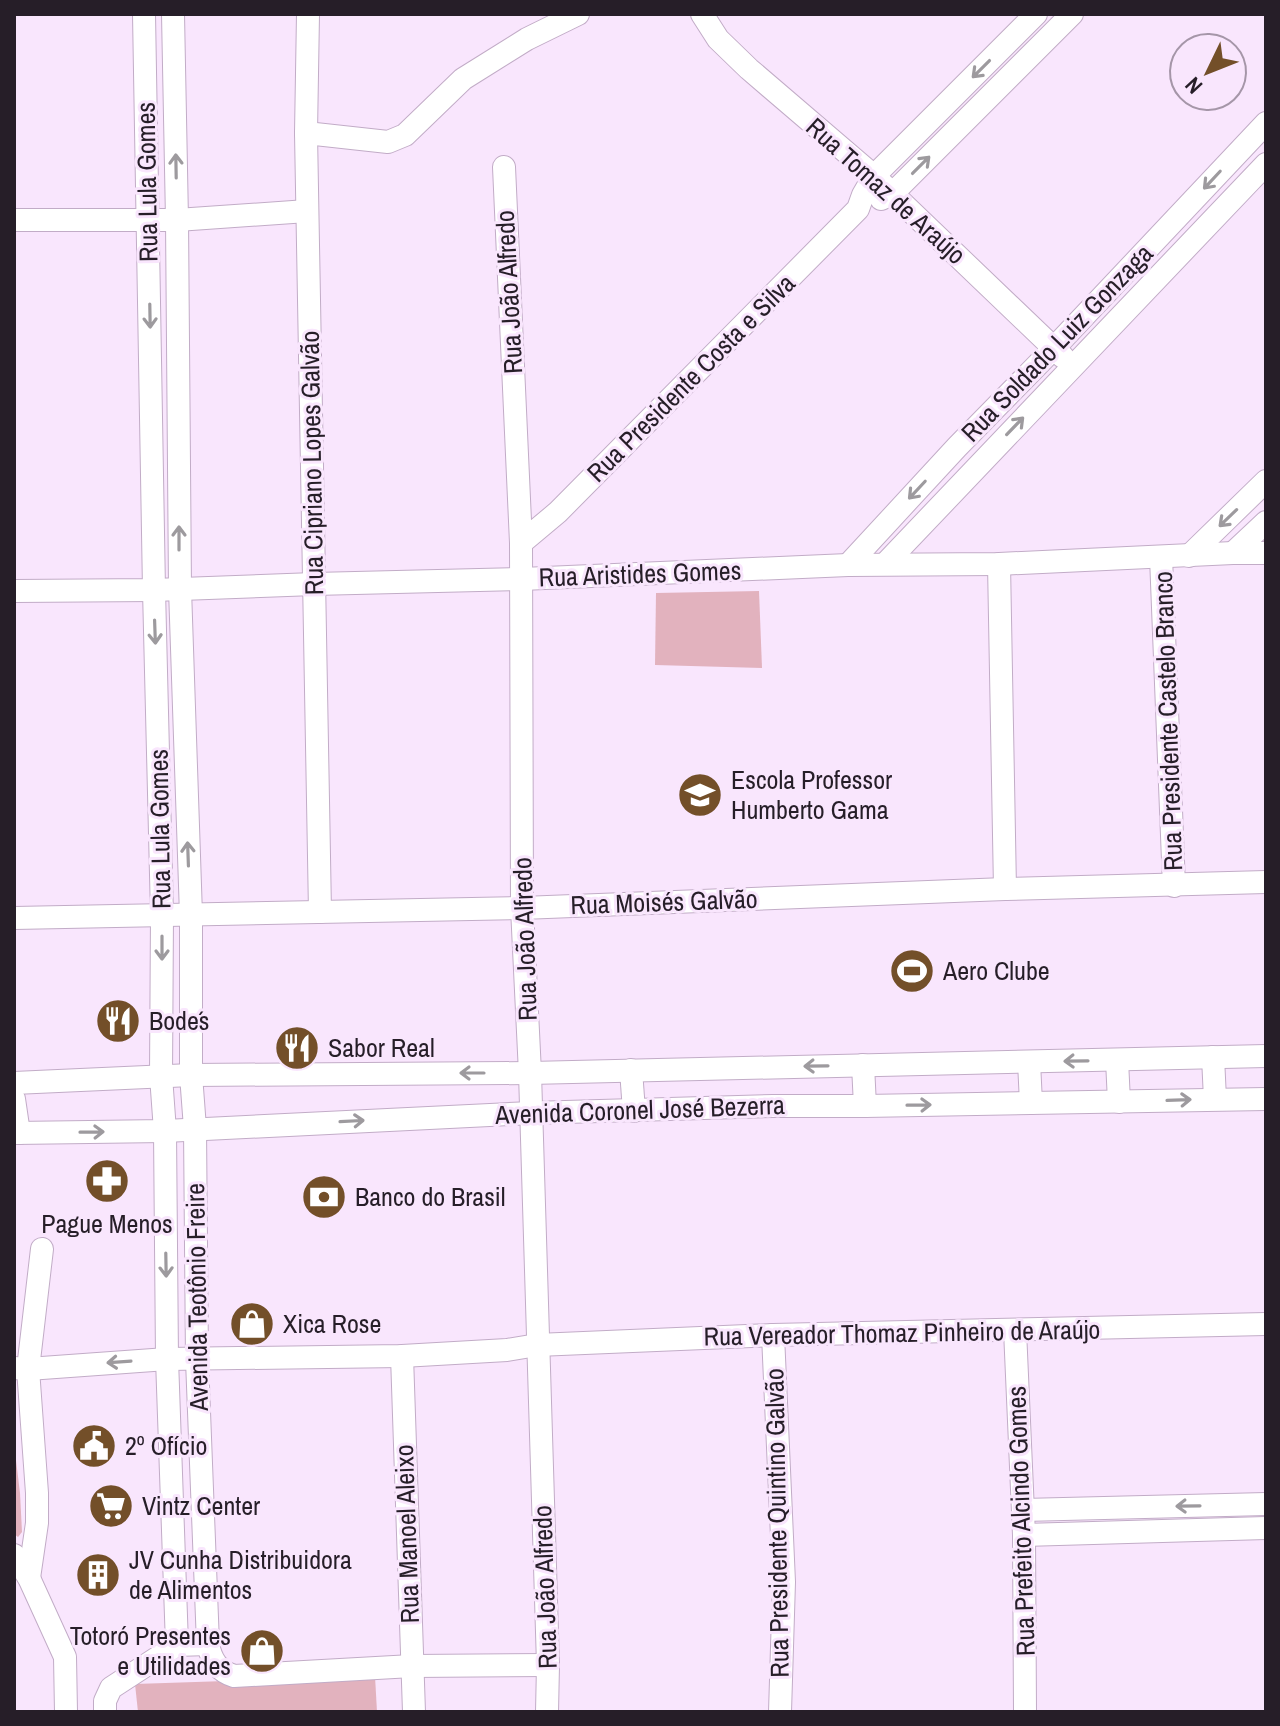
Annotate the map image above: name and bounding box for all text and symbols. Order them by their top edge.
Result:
north arrow [1168,32,1248,112]
one-way arrow [971,59,990,79]
text: N [1178,71,1209,101]
street label: Rua Lula Gomes [128,102,165,262]
street label: Rua Tomaz de Araújo [799,110,974,272]
one-way arrow [169,153,184,180]
one-way arrow [911,156,930,175]
one-way arrow [1203,170,1222,190]
street label: Rua João Alfredo [487,209,530,375]
street label: Rua Soldado Luiz Gonzaga [953,236,1160,449]
street label: Rua Presidente Costa e Silva [579,266,802,489]
one-way arrow [142,302,158,329]
street label: Rua Cipriano Lopes Galvão [292,331,331,595]
one-way arrow [1006,416,1025,436]
one-way arrow [908,480,927,500]
one-way arrow [1218,509,1238,527]
one-way arrow [171,525,187,552]
street label: Rua Aristides Gomes [538,552,742,595]
street label: Rua Presidente Castelo Branco [1145,571,1190,871]
one-way arrow [147,618,162,645]
street label: Rua Lula Gomes [141,749,178,909]
place label: Escola Professor Humberto Gama [731,762,892,827]
school or university icon: Escola Professor Humberto Gama [676,771,724,819]
one-way arrow [181,841,196,868]
street label: Rua João Alfredo [504,857,545,1021]
street label: Rua Moisés Galvão [570,881,758,922]
one-way arrow [154,934,170,961]
sports icon: Aero Clube [888,947,936,995]
place label: Aero Clube [942,953,1050,988]
restaurant icon: Bode´s [94,997,142,1045]
place label: Bode´s [149,1003,209,1038]
restaurant icon: Sabor Real [273,1024,321,1072]
place label: Sabor Real [328,1030,435,1065]
one-way arrow [1063,1053,1090,1068]
one-way arrow [803,1059,830,1074]
one-way arrow [459,1065,486,1081]
street label: Avenida Coronel José Bezerra [493,1087,786,1132]
one-way arrow [1165,1092,1192,1108]
one-way arrow [905,1097,932,1113]
one-way arrow [338,1113,365,1128]
one-way arrow [78,1124,105,1139]
pharmacy icon: Pague Menos [83,1157,131,1205]
bank icon: Banco do Brasil [300,1173,348,1221]
place label: Banco do Brasil [355,1179,506,1214]
street label: Avenida Teotônio Freire [177,1183,216,1412]
place label: Pague Menos [41,1206,173,1241]
one-way arrow [158,1251,174,1278]
shop icon: Xica Rose [228,1300,276,1348]
place label: Xica Rose [283,1306,381,1341]
street label: Rua Vereador Thomaz Pinheiro de Araújo [703,1312,1101,1353]
one-way arrow [106,1355,133,1370]
street label: Rua Presidente Quintino Galvão [756,1368,797,1678]
street label: Rua Prefeito Alcindo Gomes [998,1385,1043,1657]
public building icon: 2º Ofício [70,1422,118,1470]
place label: 2º Ofício [125,1428,207,1463]
street label: Rua Manoel Aleixo [386,1444,427,1624]
supermarket icon: Vintz Center [87,1482,135,1530]
place label: Vintz Center [142,1488,260,1523]
one-way arrow [1175,1498,1202,1514]
street label: Rua João Alfredo [524,1505,565,1669]
place label: JV Cunha Distribuidora de Alimentos [129,1542,352,1607]
building icon: JV Cunha Distribuidora de Alimentos [74,1551,122,1599]
place label: Totoró Presentes e Utilidades [70,1618,231,1683]
shop icon: Totoró Presentes e Utilidades [238,1627,286,1675]

